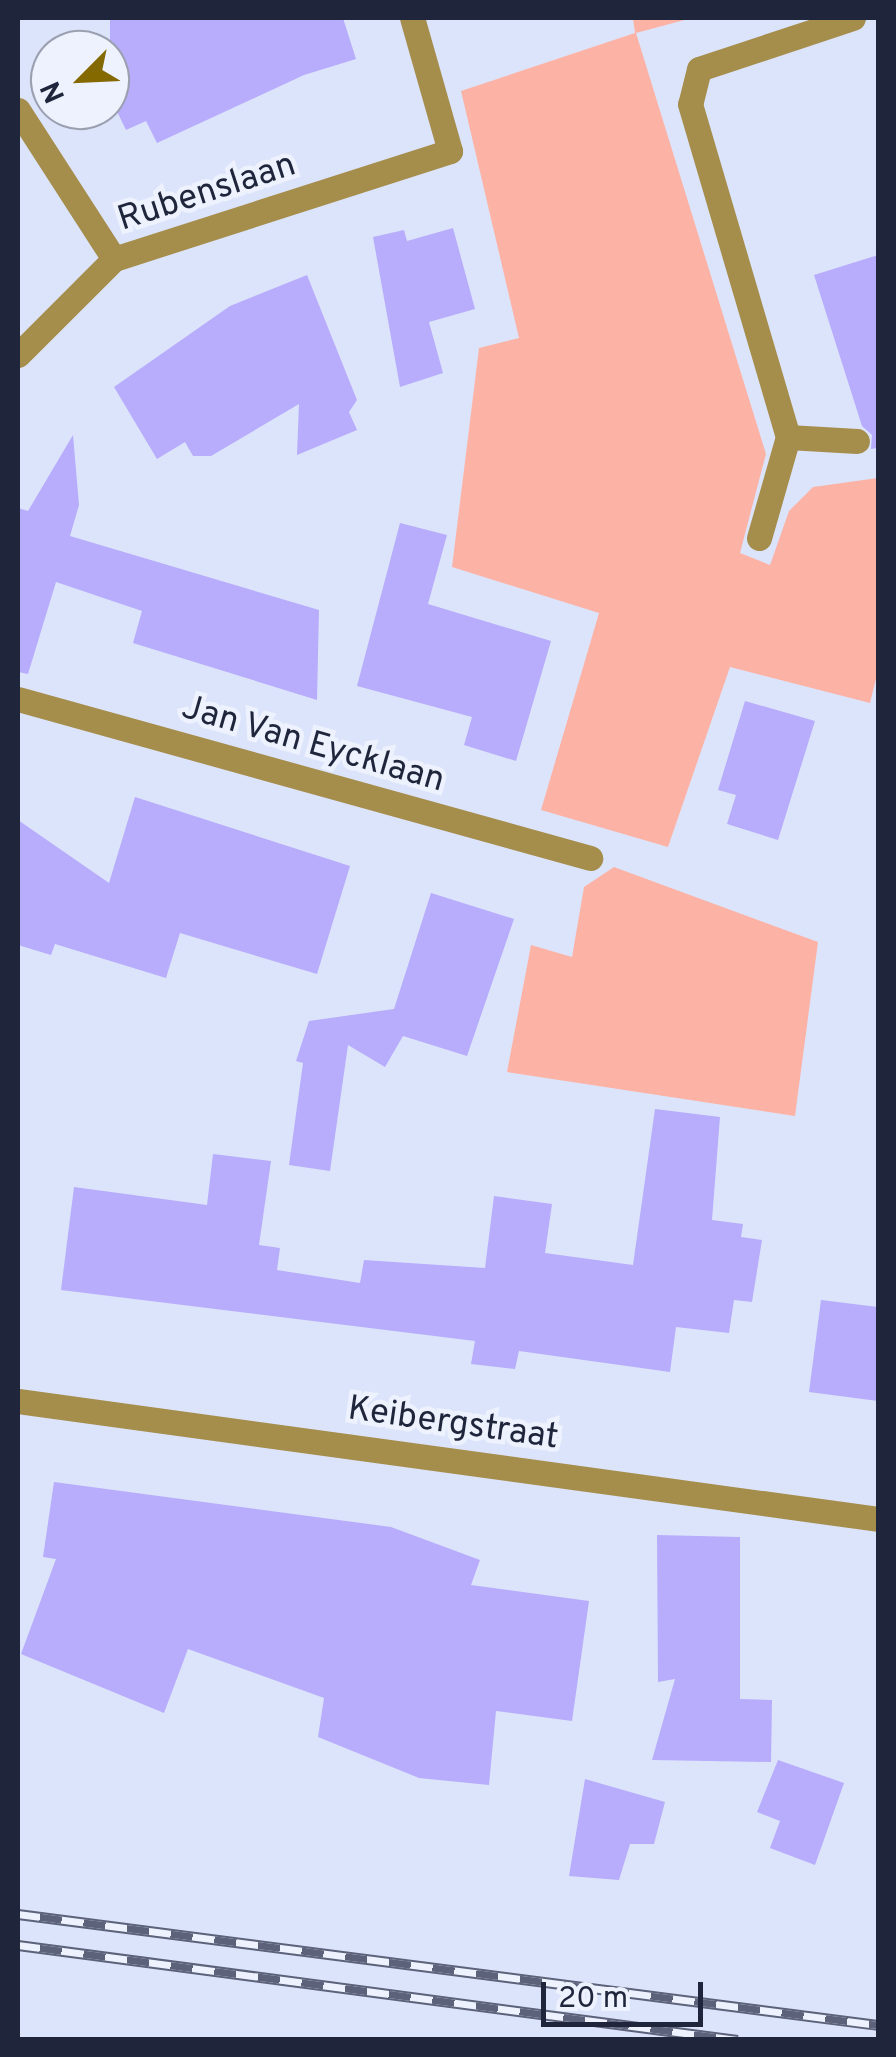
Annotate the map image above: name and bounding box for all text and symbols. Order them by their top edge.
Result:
north arrow [30,30,130,130]
text: N [34,75,75,108]
street label: Rubenslaan [113,145,301,241]
street label: Jan Van Eycklaan [176,687,450,803]
street label: Keibergstraat [345,1388,561,1460]
scale bar [546,1962,708,2024]
text: 20 m [558,1981,628,2018]

